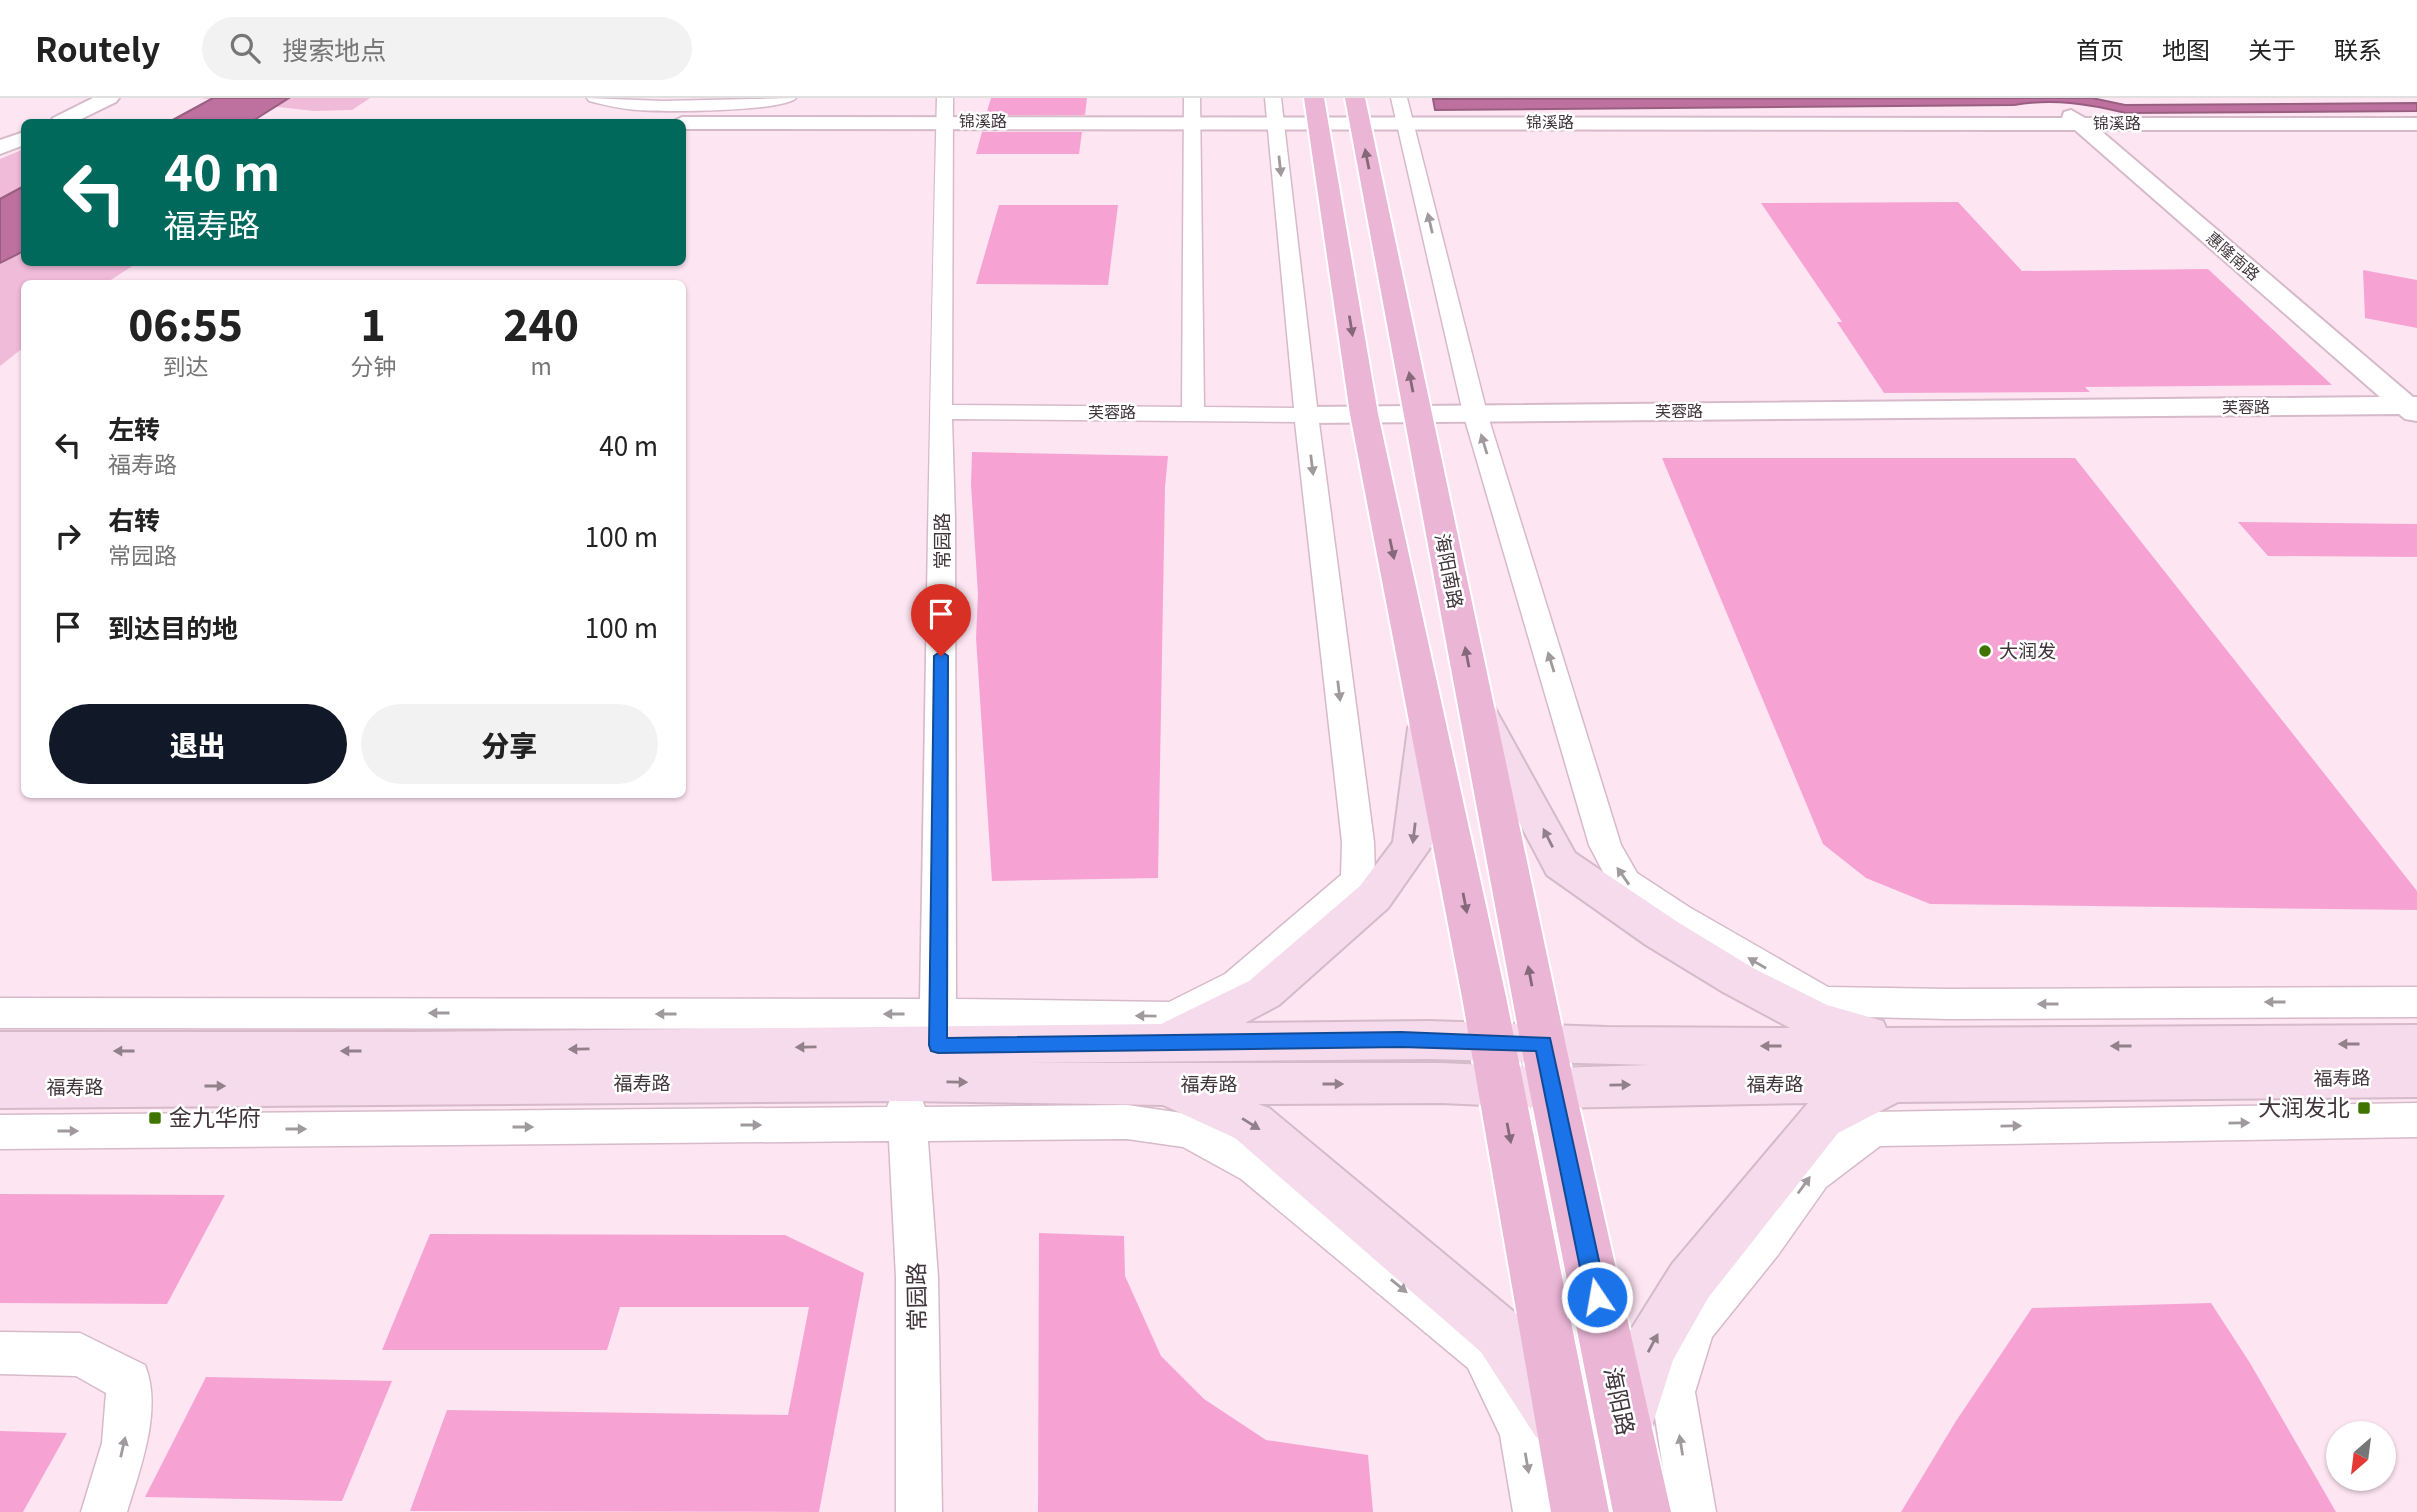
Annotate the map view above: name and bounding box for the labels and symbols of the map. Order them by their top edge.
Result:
street label: 锦溪路 [959,108,1007,132]
street label: 锦溪路 [1526,109,1574,133]
street label: 锦溪路 [2093,110,2141,134]
one-way arrow [1362,148,1373,170]
one-way arrow [1275,155,1286,177]
one-way arrow [1424,212,1435,234]
street label: 惠隆南路 [2202,225,2266,285]
one-way arrow [1346,315,1357,337]
one-way arrow [1406,371,1417,393]
street label: 芙蓉路 [2222,394,2270,418]
street label: 芙蓉路 [1655,398,1703,422]
street label: 芙蓉路 [1088,399,1136,423]
one-way arrow [1479,433,1489,454]
one-way arrow [1306,454,1317,476]
street label: 常园路 [927,512,954,570]
street label: 海阳南路 [1430,531,1471,611]
one-way arrow [1387,538,1398,560]
pin [911,584,971,656]
place label: 大润发 [1999,636,2056,663]
marker: 大润发 [1977,643,1993,659]
one-way arrow [1461,646,1472,668]
one-way arrow [1545,651,1555,672]
one-way arrow [1334,680,1345,702]
one-way arrow [1408,822,1419,844]
one-way arrow [1542,828,1553,848]
one-way arrow [1616,867,1630,885]
one-way arrow [1460,892,1471,914]
one-way arrow [1748,957,1767,969]
one-way arrow [1525,965,1536,987]
one-way arrow [2264,996,2286,1008]
one-way arrow [2037,998,2059,1009]
one-way arrow [428,1008,450,1019]
one-way arrow [655,1008,677,1020]
one-way arrow [883,1008,905,1020]
one-way arrow [1135,1010,1157,1022]
one-way arrow [2338,1038,2360,1050]
one-way arrow [1760,1040,1782,1052]
one-way arrow [2110,1040,2132,1052]
one-way arrow [795,1041,817,1053]
one-way arrow [568,1044,590,1055]
one-way arrow [113,1045,135,1057]
one-way arrow [340,1045,362,1057]
street label: 福寿路 [2313,1063,2371,1090]
street label: 福寿路 [613,1068,671,1095]
street label: 福寿路 [1180,1069,1238,1096]
street label: 福寿路 [1746,1069,1804,1096]
street label: 福寿路 [46,1072,104,1099]
one-way arrow [946,1076,968,1088]
one-way arrow [1322,1078,1344,1090]
one-way arrow [1610,1079,1632,1091]
one-way arrow [204,1081,226,1092]
place label: 大润发北 [2258,1089,2350,1123]
place label: 金九华府 [169,1099,261,1133]
marker: 大润发北 [2356,1100,2372,1116]
marker: 金九华府 [147,1110,163,1126]
one-way arrow [2228,1117,2250,1128]
one-way arrow [1241,1118,1260,1131]
one-way arrow [740,1119,762,1131]
one-way arrow [512,1121,534,1133]
one-way arrow [2001,1121,2023,1132]
one-way arrow [1504,1122,1515,1144]
one-way arrow [285,1123,307,1135]
one-way arrow [57,1125,79,1137]
one-way arrow [1797,1176,1811,1194]
position arrow [1560,1260,1634,1334]
street label: 常园路 [897,1262,933,1332]
one-way arrow [1389,1278,1407,1293]
one-way arrow [1647,1333,1659,1353]
street label: 海阳路 [1597,1363,1645,1438]
north arrow [2326,1421,2396,1491]
one-way arrow [1675,1434,1686,1456]
one-way arrow [118,1436,129,1458]
one-way arrow [1522,1452,1533,1474]

